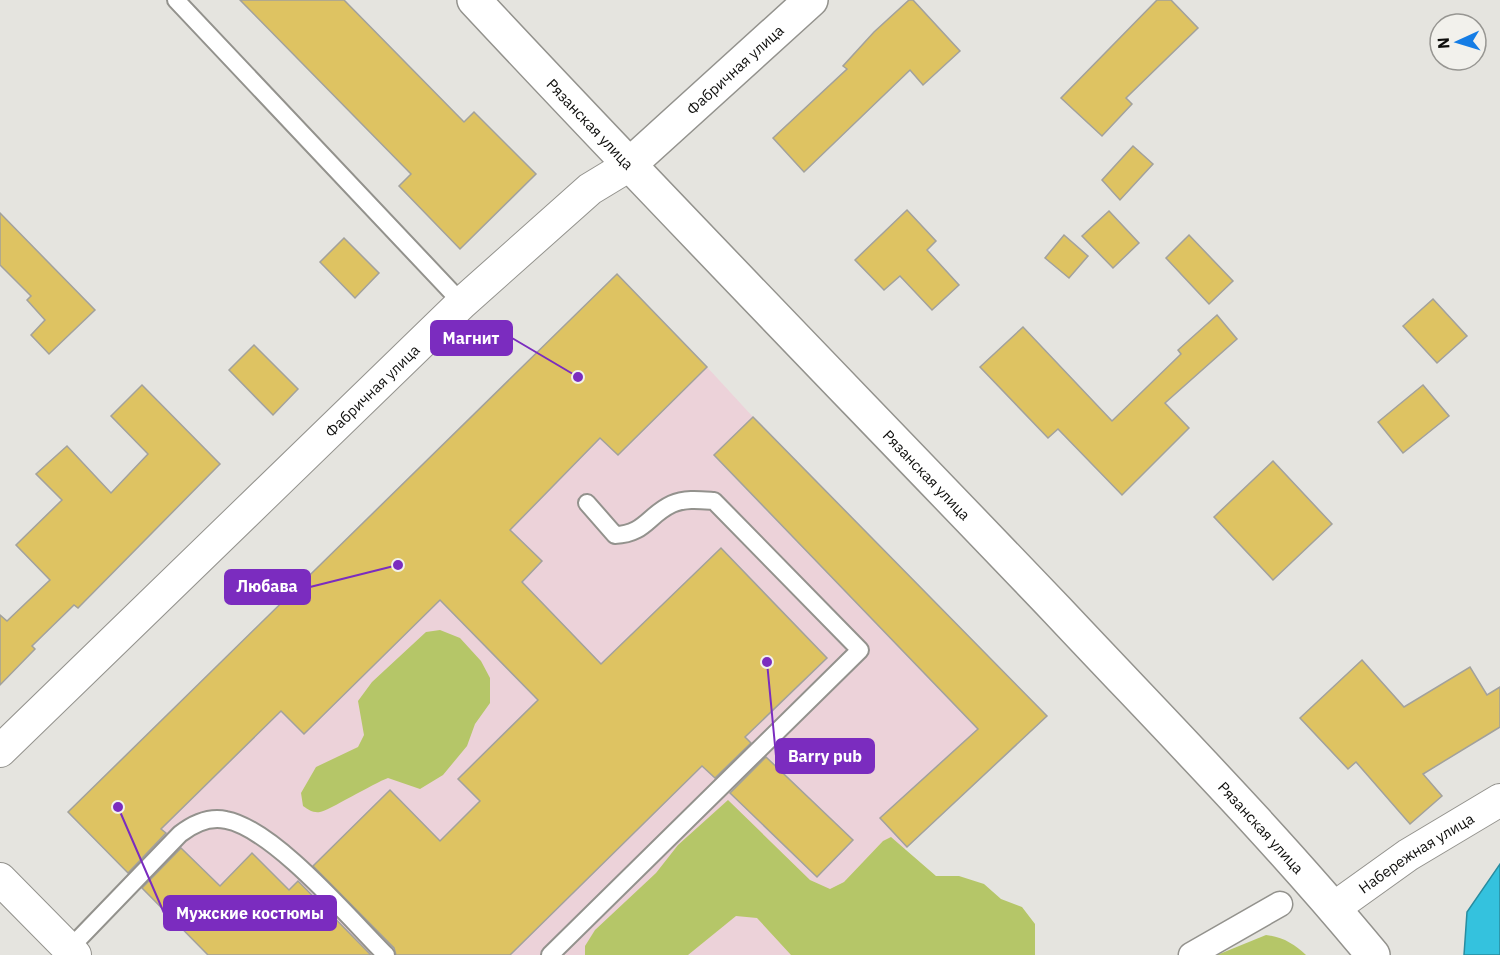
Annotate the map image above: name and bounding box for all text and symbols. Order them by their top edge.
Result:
north arrow [1428,12,1488,72]
street label: Фабричная улица [682,20,787,118]
text: N [1433,37,1453,50]
street label: Рязанская улица [543,74,638,173]
callout: Магнит [431,321,512,355]
text: Магнит [443,328,500,348]
street label: Фабричная улица [320,340,423,441]
street label: Рязанская улица [879,425,975,524]
callout: Любава [225,570,310,604]
text: Любава [236,576,298,596]
callout: Barry pub [776,739,874,773]
text: Barry pub [788,746,862,766]
street label: Рязанская улица [1214,777,1308,877]
street label: Набережная улица [1355,808,1477,897]
callout: Мужские костюмы [164,896,336,930]
text: Мужские костюмы [176,903,324,923]

